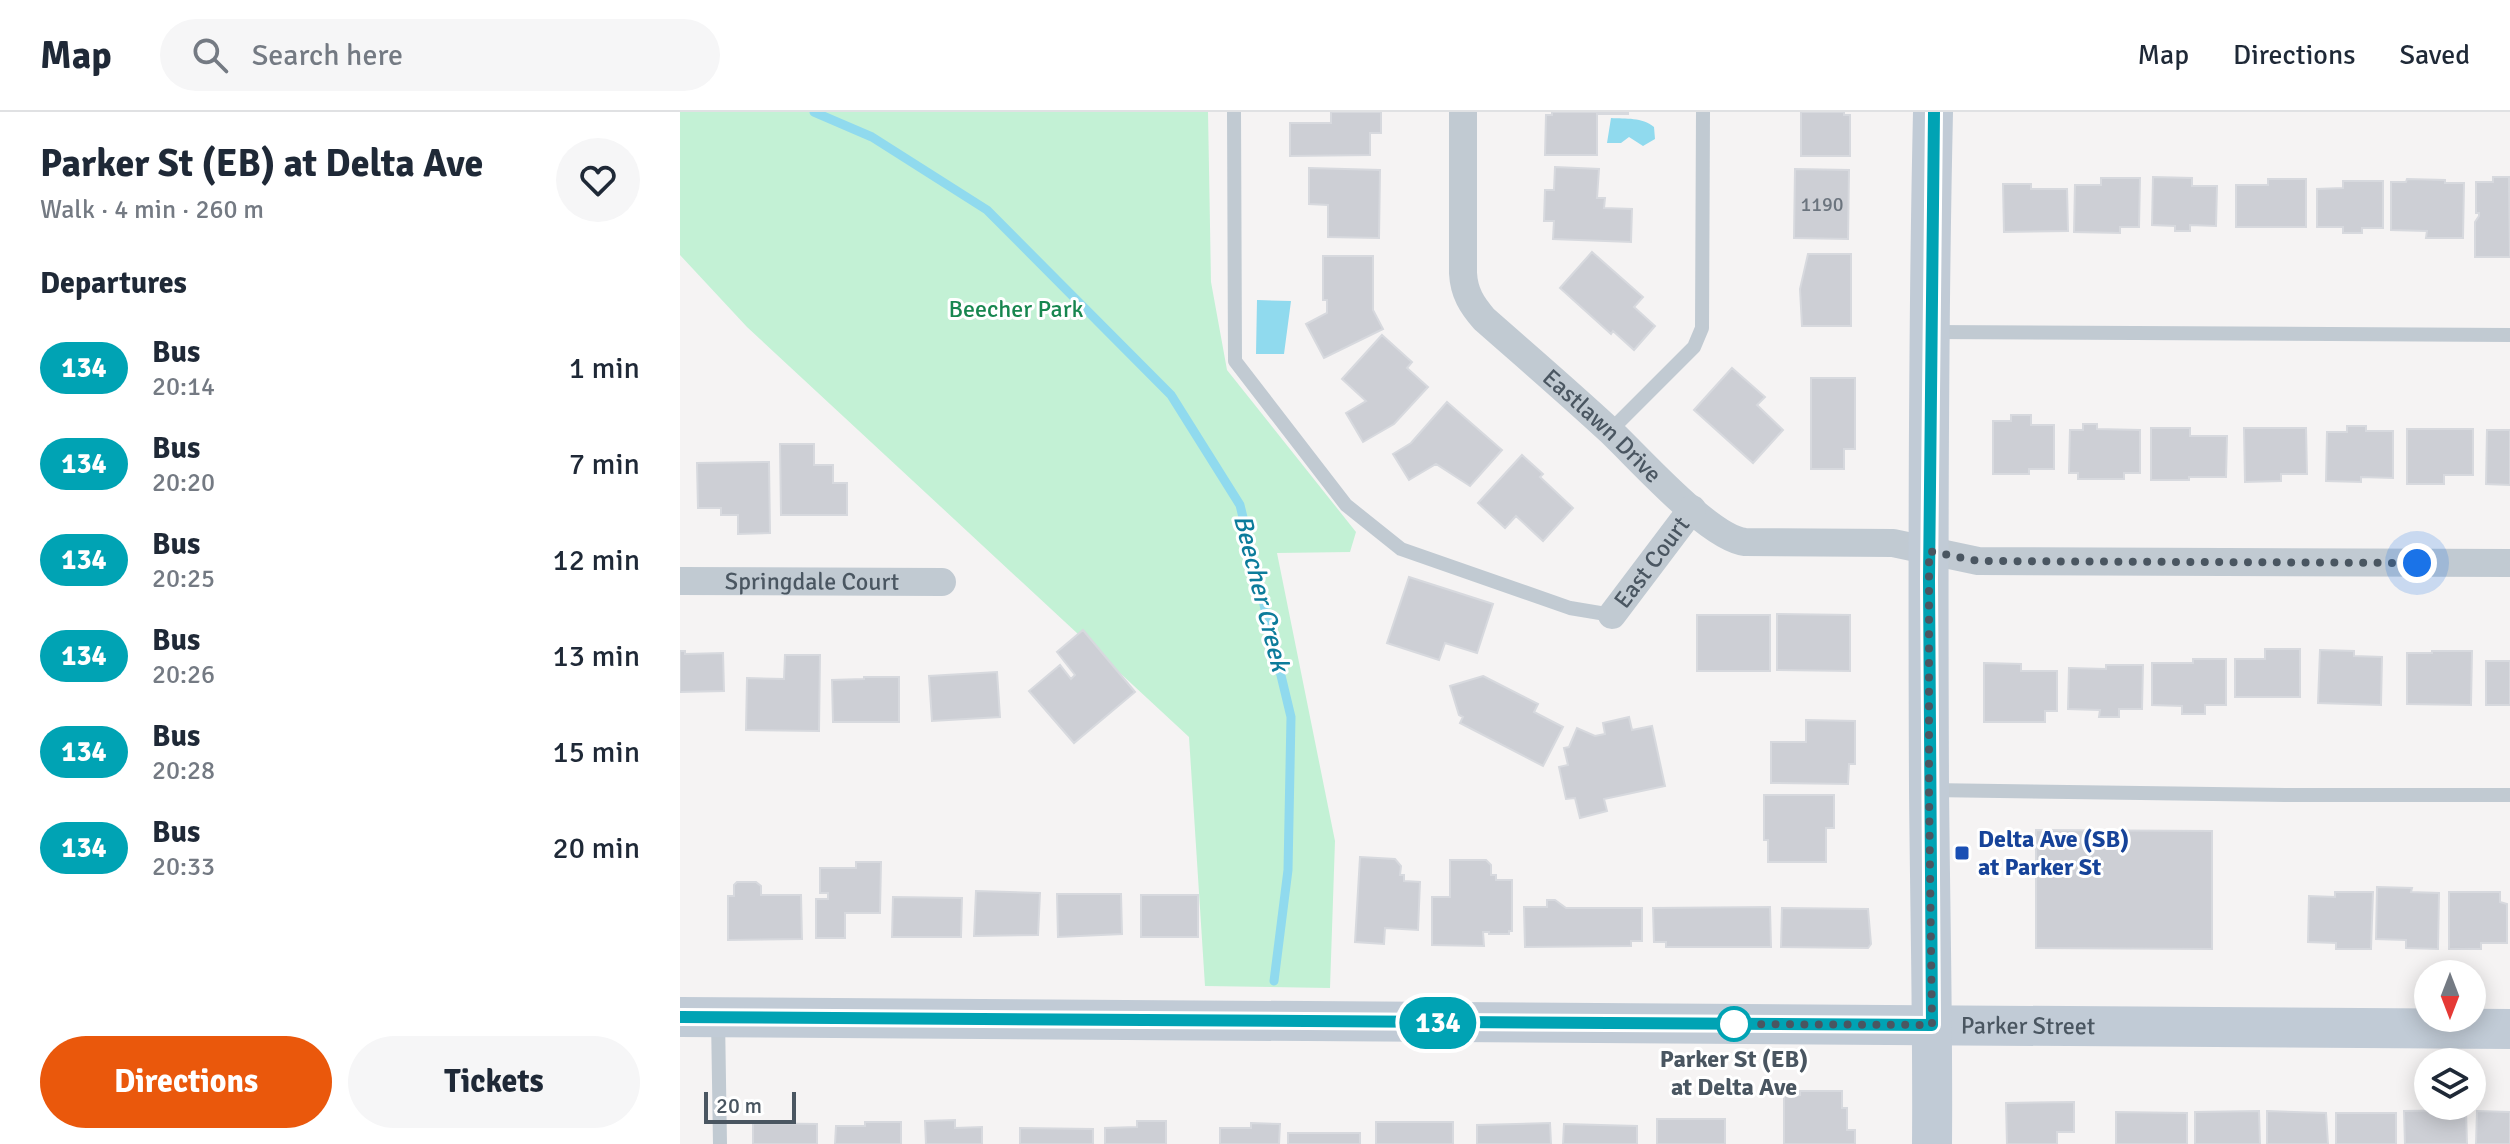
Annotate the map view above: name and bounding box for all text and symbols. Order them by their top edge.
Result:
search box [160,19,720,91]
text: Map [40,32,112,79]
icon: search [188,33,232,77]
text: Search here [252,37,403,74]
text: Map [2137,38,2189,72]
text: Directions [2233,38,2355,72]
text: Saved [2399,38,2470,72]
button: heart [556,138,640,222]
text: Parker St (EB) at Delta Ave [40,140,483,187]
house number: 1190 [1800,192,1844,217]
text: Walk · 4 min · 260 m [40,194,264,226]
text: Departures [40,265,187,302]
park label: Beecher Park [948,294,1084,324]
text: Bus [152,334,200,371]
text: 1 min [569,350,640,387]
text: 134 [61,351,107,385]
street label: Eastlawn Drive [1536,362,1668,489]
text: 20:14 [152,371,215,403]
text: Bus [152,430,200,467]
text: 7 min [569,446,640,483]
text: 134 [61,447,107,481]
text: 20:20 [152,467,215,499]
street label: East Court [1607,510,1696,614]
water label: Beecher Creek [1226,511,1296,677]
text: Bus [152,526,200,563]
text: 12 min [553,542,640,579]
text: 134 [61,543,107,577]
your location [2397,543,2437,583]
text: 20:25 [152,563,215,595]
street label: Springdale Court [725,566,899,597]
text: Bus [152,622,200,659]
text: 13 min [553,638,640,675]
text: 134 [61,639,107,673]
text: 20:26 [152,659,215,691]
text: Bus [152,718,200,755]
text: 15 min [553,734,640,771]
text: 134 [61,735,107,769]
text: 20:28 [152,755,215,787]
text: Bus [152,814,200,851]
place label: Delta Ave (SB) at Parker St [1978,824,2129,882]
text: 20 min [553,830,640,867]
text: 134 [61,831,107,865]
marker: Delta Ave (SB) at Parker St [1953,844,1971,862]
text: 20:33 [152,851,215,883]
north arrow [2414,960,2486,1032]
map controls [2414,960,2486,1120]
line badge: 134 [1392,997,1484,1049]
text: 134 [1415,1006,1461,1040]
marker: Parker St (EB) at Delta Ave [1717,1007,1751,1041]
street label: Parker Street [1961,1010,2095,1041]
button: Directions [40,1036,332,1128]
button: Tickets [348,1036,640,1128]
place label: Parker St (EB) at Delta Ave [1660,1044,1808,1102]
button: layers [2414,1048,2486,1120]
scale bar [704,1088,796,1124]
text: 20 m [716,1092,762,1119]

